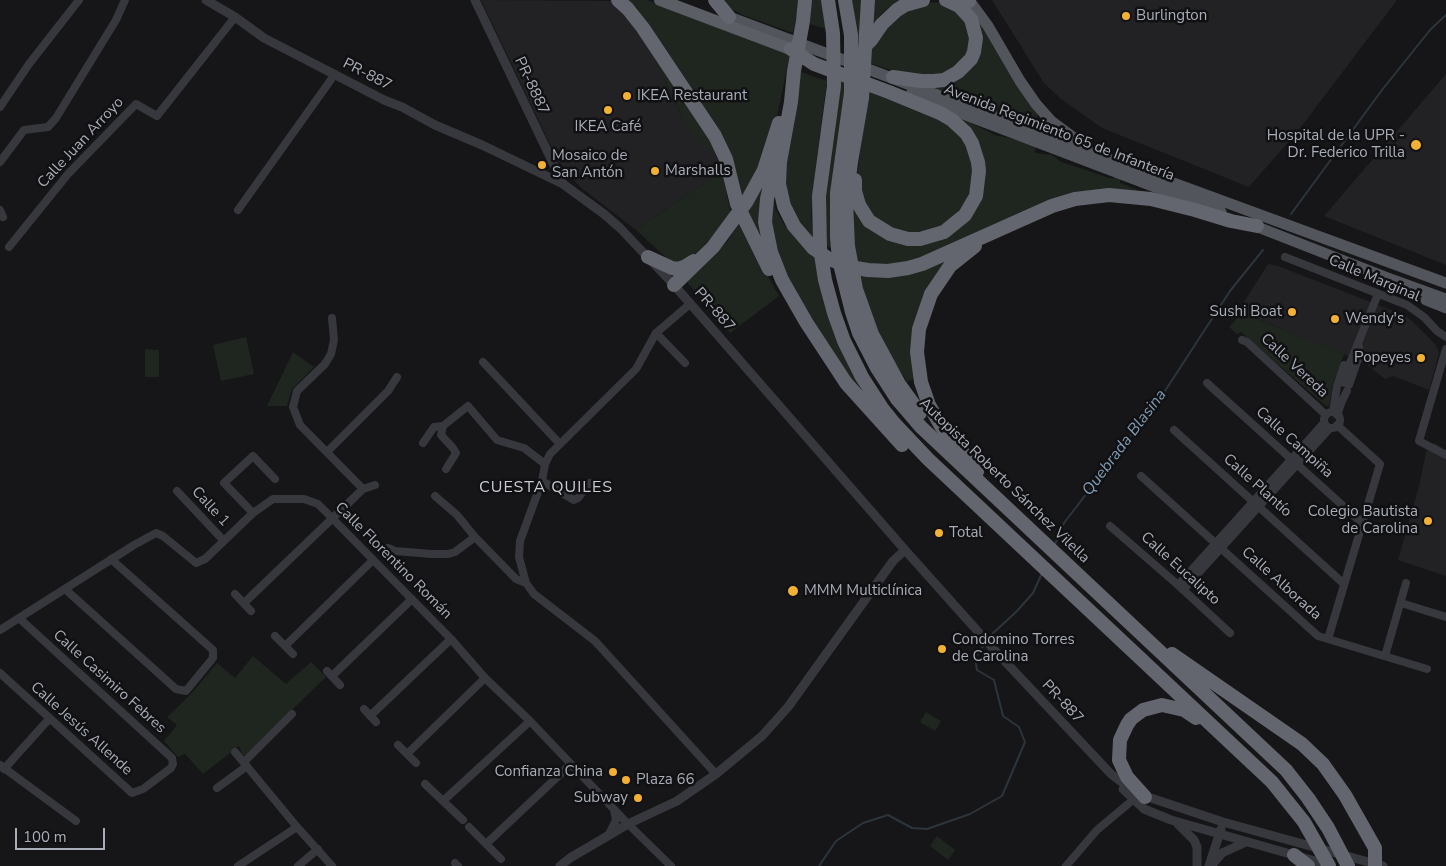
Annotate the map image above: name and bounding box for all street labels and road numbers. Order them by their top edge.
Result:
street label: PR-8887 [510,54,552,118]
street label: PR-887 [339,55,395,95]
street label: Avenida Regimiento 65 de Infantería [941,81,1177,185]
street label: Calle Juan Arroyo [34,94,128,192]
street label: Calle Marginal [1326,252,1422,306]
street label: PR-887 [690,284,738,336]
street label: Calle Vereda [1256,330,1332,402]
street label: Autopista Roberto Sánchez Vilella [915,395,1093,567]
street label: Calle Campiña [1252,404,1336,482]
street label: Calle Plantío [1219,451,1295,521]
street label: Calle 1 [187,484,233,530]
street label: Calle Florentino Román [331,499,455,623]
street label: Calle Eucalipto [1137,529,1223,609]
street label: Calle Alborada [1238,544,1324,624]
street label: Calle Casimiro Febres [49,627,169,737]
street label: PR-887 [1037,677,1087,727]
street label: Calle Jesús Allende [26,679,136,779]

